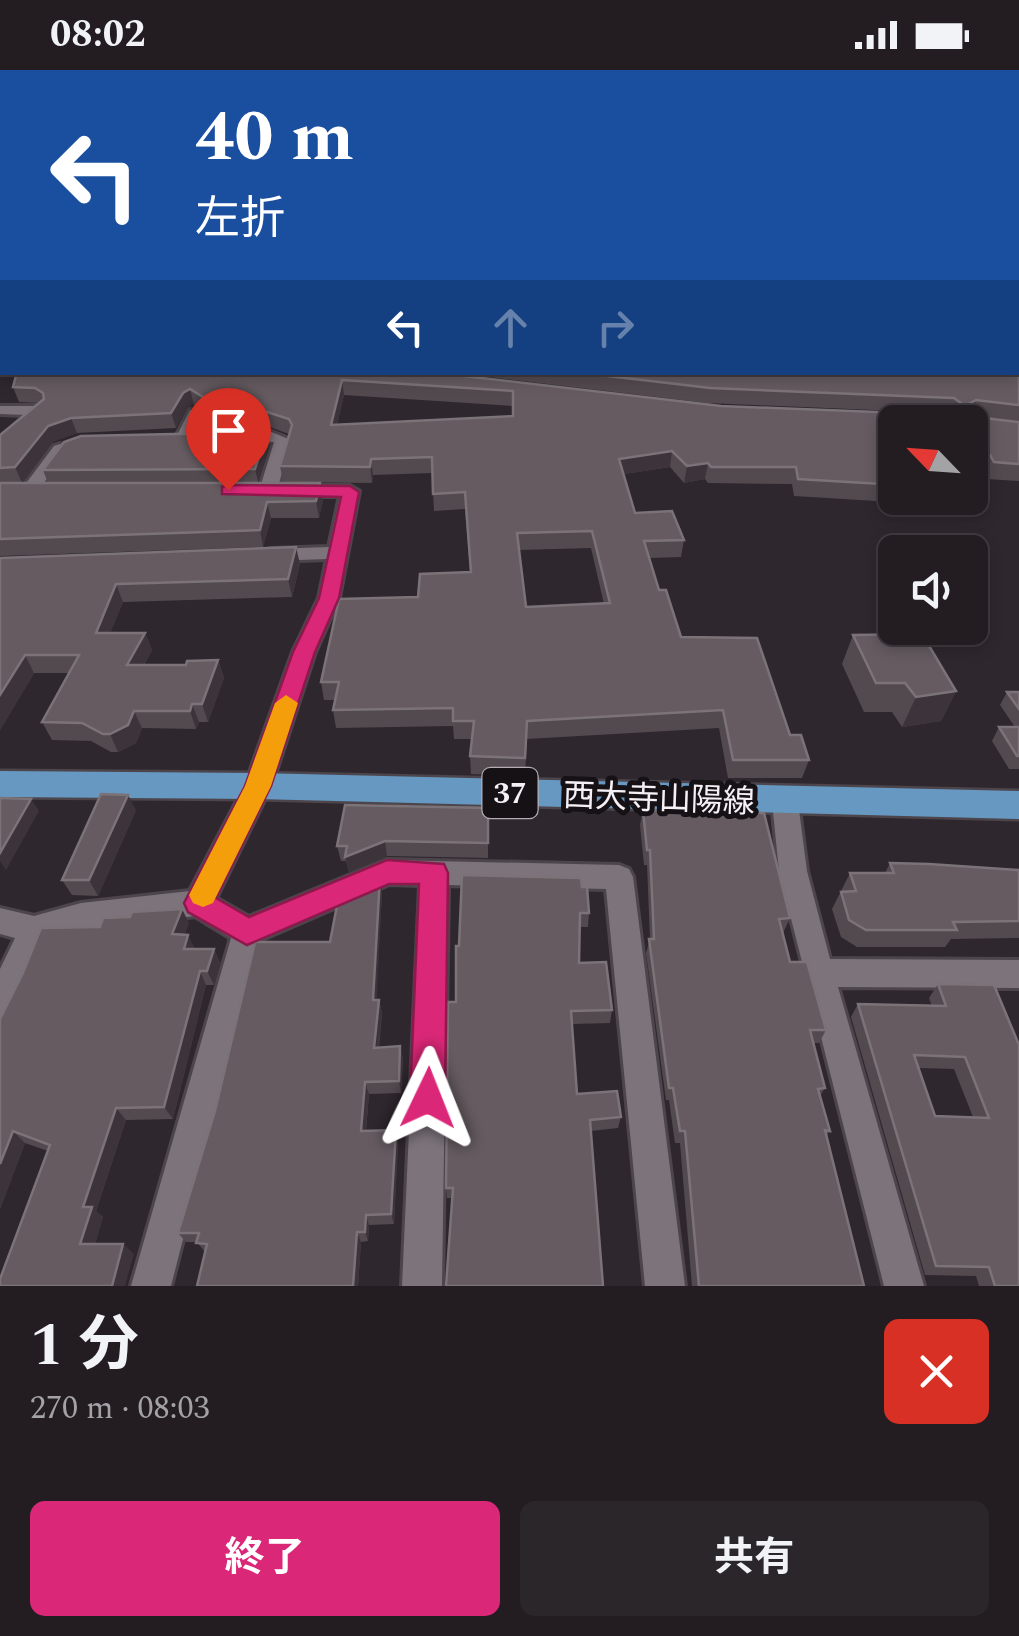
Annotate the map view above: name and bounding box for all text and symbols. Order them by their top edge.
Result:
text: 08:02 [50,6,145,64]
text: 40 m [195,85,354,191]
icon: left [30,110,160,240]
text: 左折 [195,185,285,254]
icon: left [378,300,433,355]
icon: ahead [483,300,538,355]
icon: right [588,300,643,355]
pin [186,388,271,491]
icon: arrive [201,403,256,458]
north arrow [878,405,988,515]
map controls [878,405,988,645]
button: sound [878,535,988,645]
road number: 37 [482,768,538,818]
street label: 西大寺山陽線 [562,772,756,827]
position arrow [376,1046,480,1150]
text: 1 分 [30,1300,139,1392]
button: close [884,1319,989,1424]
text: 270 m · 08:03 [30,1384,210,1433]
button: 終了 [30,1501,500,1616]
button: 共有 [520,1501,989,1616]

